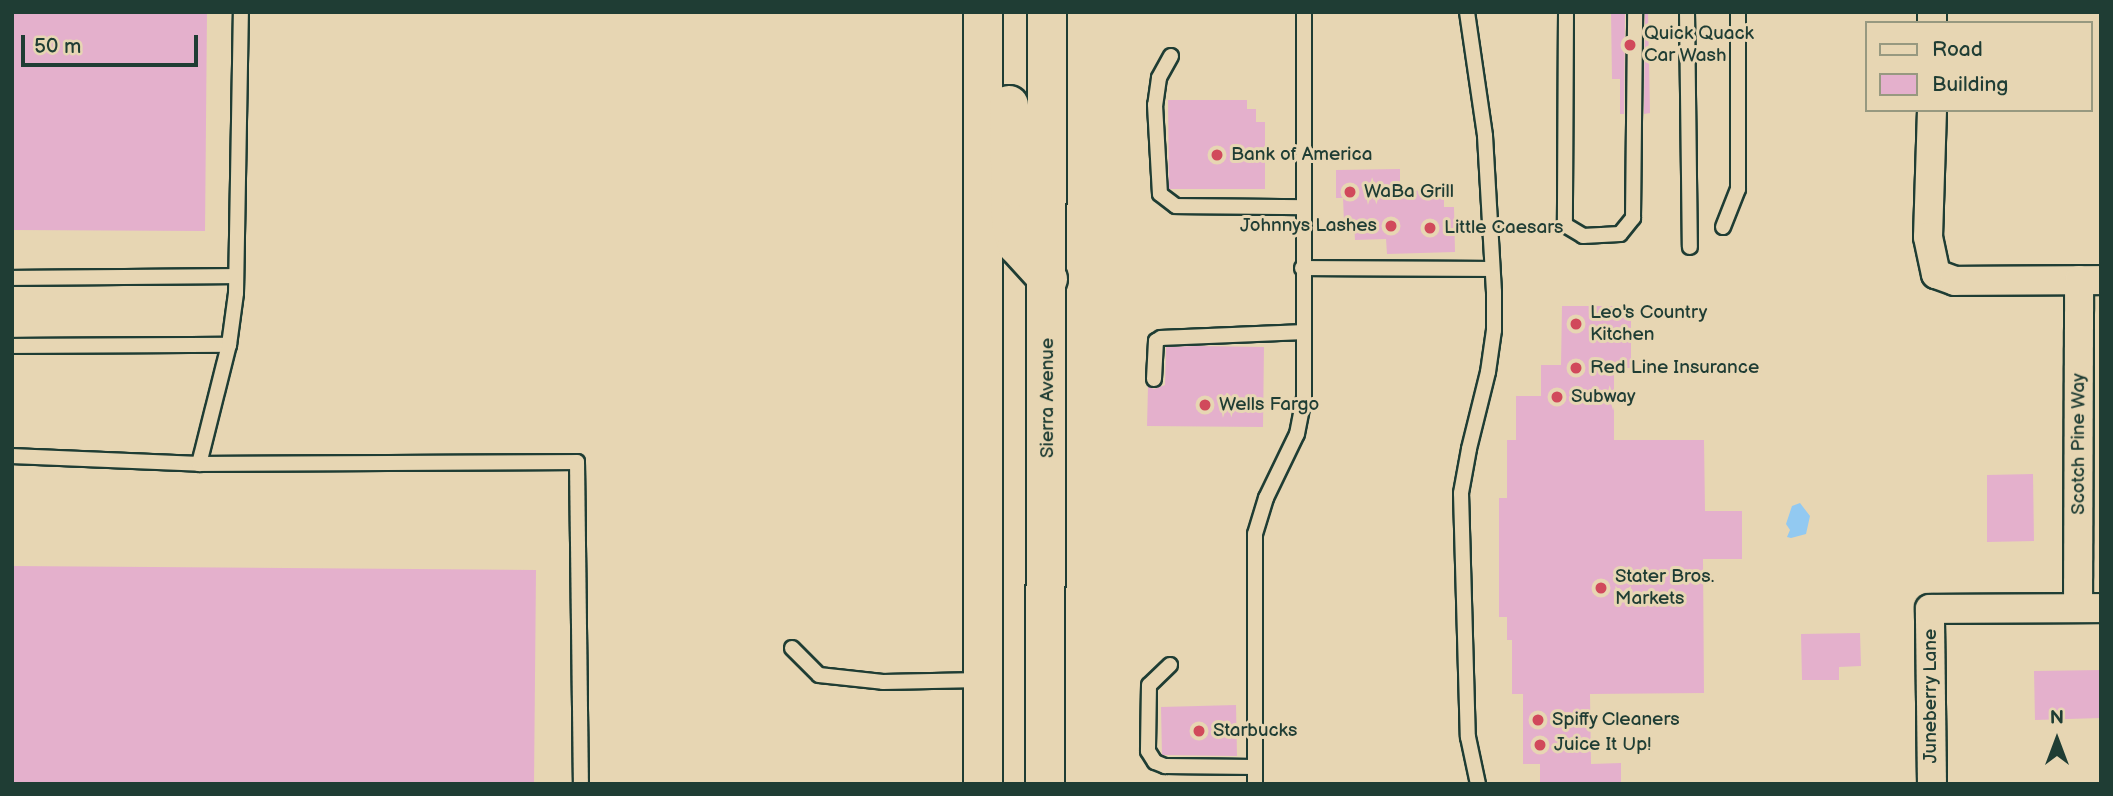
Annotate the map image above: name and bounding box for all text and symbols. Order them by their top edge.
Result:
scale bar [24,21,201,65]
legend [1864,21,2092,112]
place label: Quick Quack Car Wash [1644,23,1754,67]
text: 50 m [34,34,81,59]
marker: Quick Quack Car Wash [1622,37,1638,53]
text: Road [1932,37,1983,62]
text: Building [1932,72,2008,97]
place label: Bank of America [1231,144,1372,166]
marker: Bank of America [1209,147,1225,163]
place label: WaBa Grill [1364,181,1454,203]
marker: WaBa Grill [1342,184,1358,200]
place label: Johnnys Lashes [1240,215,1377,237]
place label: Little Caesars [1444,217,1563,239]
marker: Johnnys Lashes [1383,218,1399,234]
marker: Little Caesars [1422,220,1438,236]
place label: Leo's Country Kitchen [1590,302,1707,346]
marker: Leo's Country Kitchen [1568,316,1584,332]
street label: Sierra Avenue [1037,338,1059,458]
place label: Red Line Insurance [1590,357,1759,379]
marker: Red Line Insurance [1568,360,1584,376]
street label: Scotch Pine Way [2068,373,2090,515]
place label: Subway [1571,386,1636,408]
marker: Subway [1549,389,1565,405]
place label: Wells Fargo [1219,394,1319,416]
marker: Wells Fargo [1197,397,1213,413]
place label: Stater Bros. Markets [1615,566,1714,610]
marker: Stater Bros. Markets [1593,580,1609,596]
street label: Juneberry Lane [1920,628,1942,764]
north arrow [2022,705,2092,775]
text: N [2050,707,2064,730]
place label: Spiffy Cleaners [1552,709,1681,731]
marker: Spiffy Cleaners [1530,712,1546,728]
place label: Starbucks [1213,720,1297,742]
marker: Starbucks [1191,723,1207,739]
place label: Juice It Up! [1554,734,1651,756]
marker: Juice It Up! [1532,737,1548,753]

